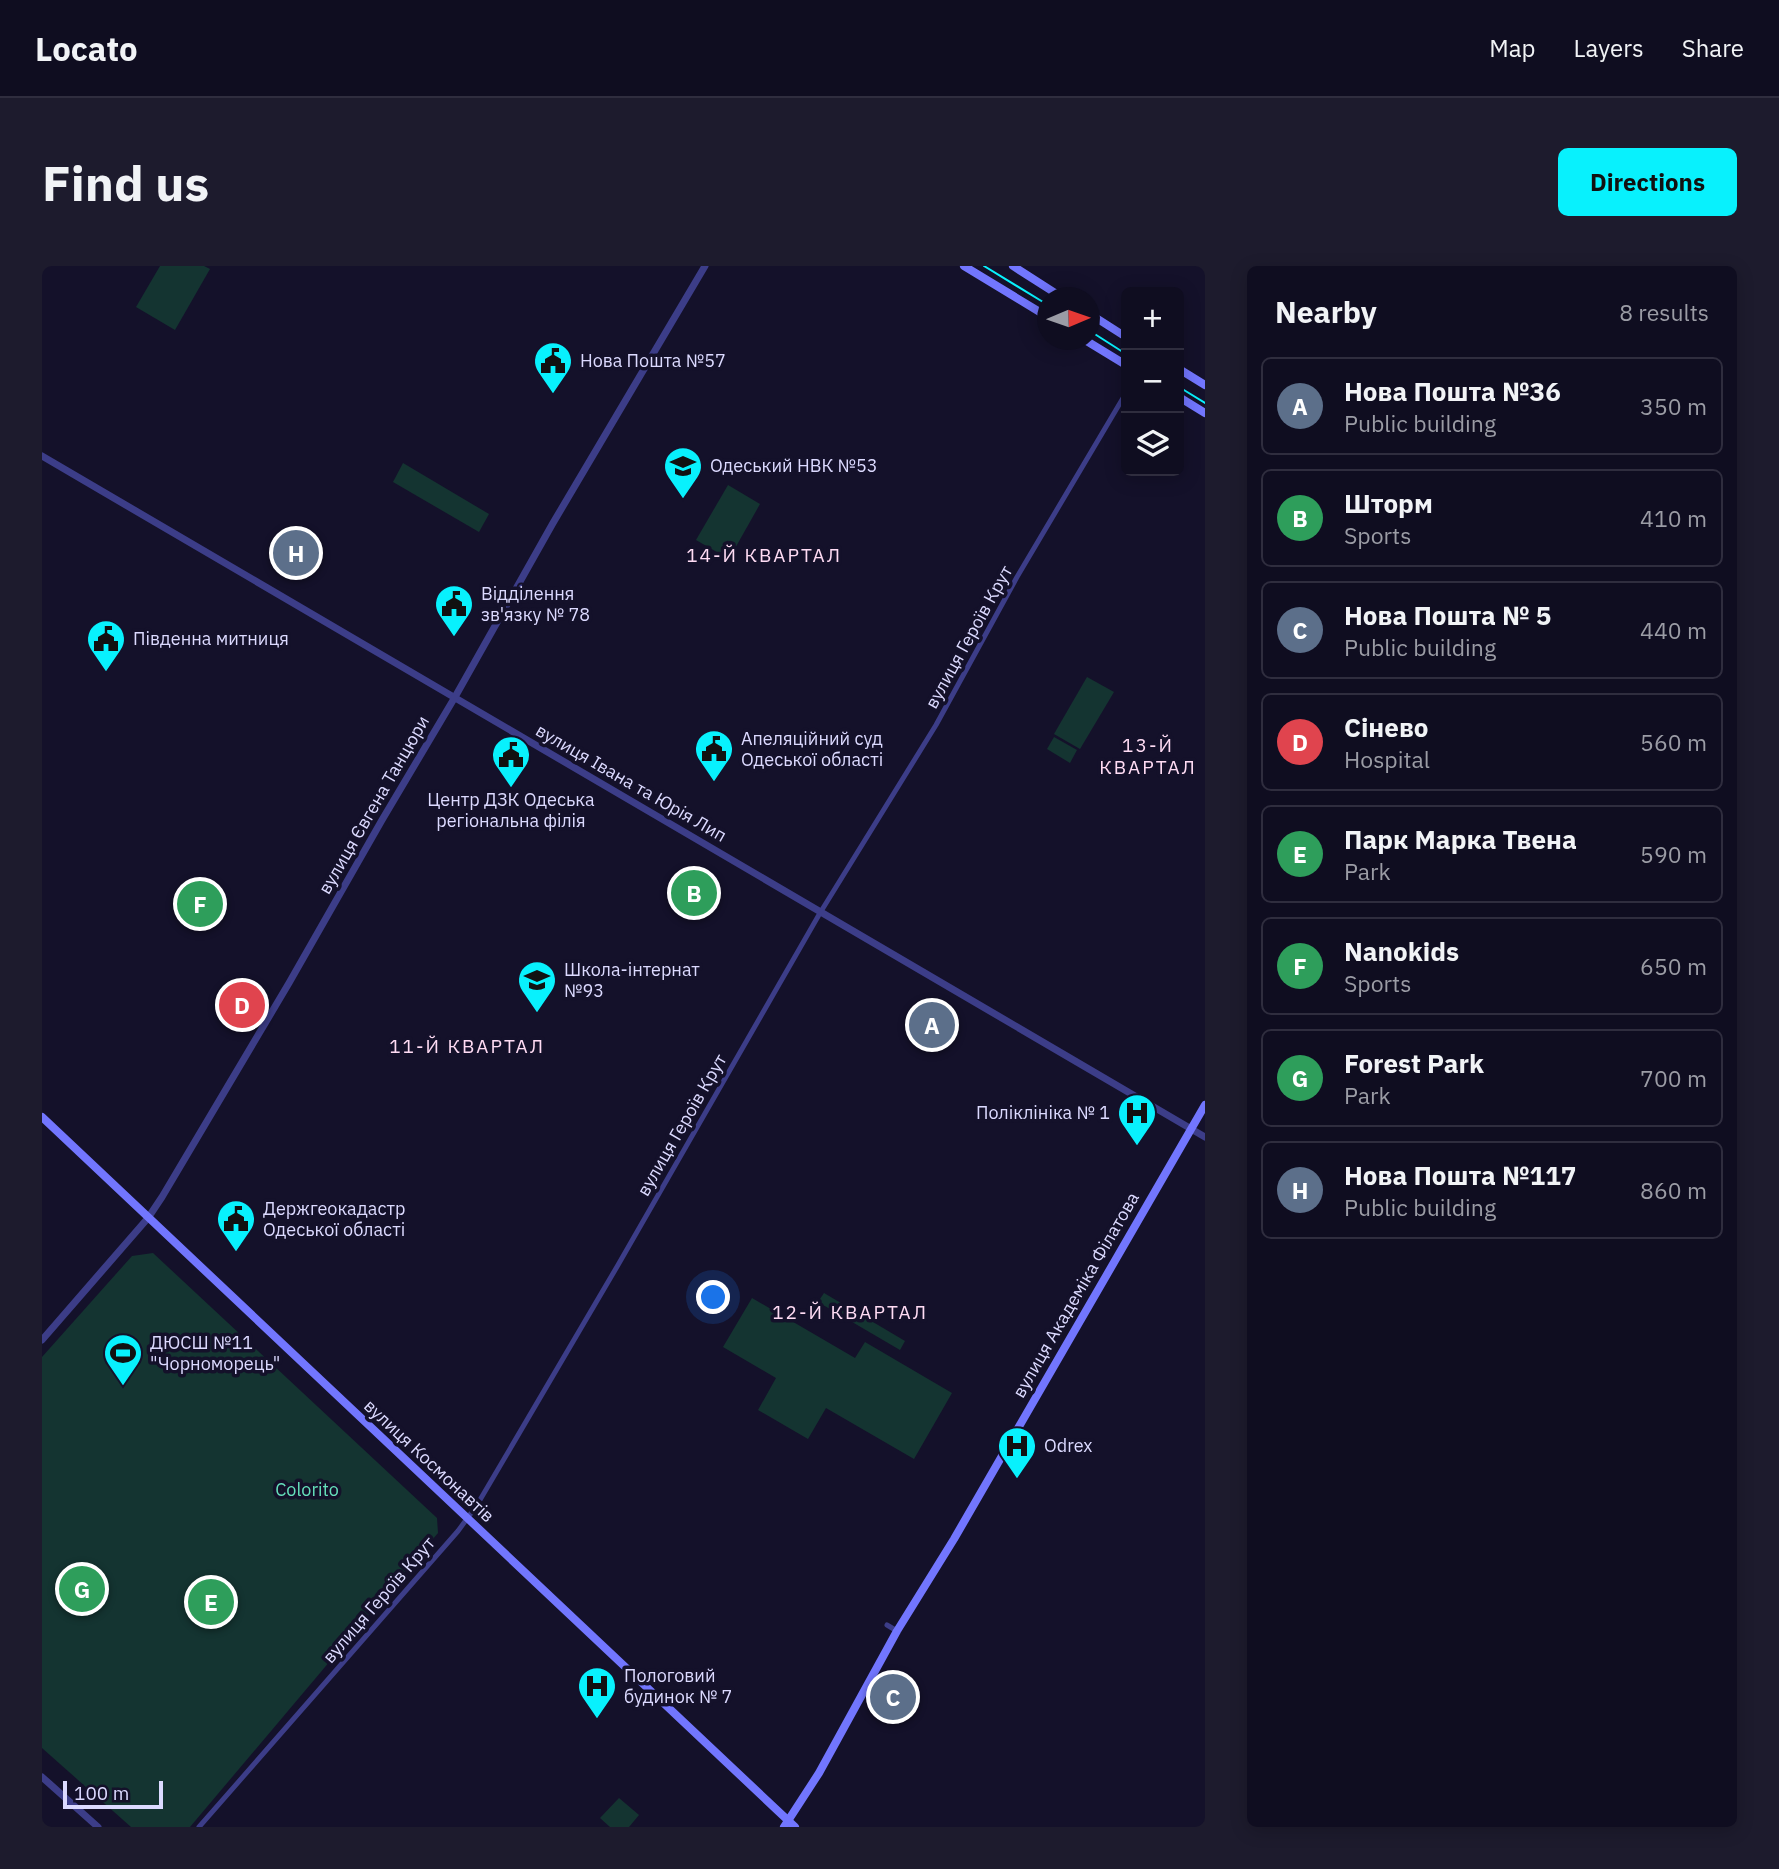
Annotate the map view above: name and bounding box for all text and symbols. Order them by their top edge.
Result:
text: Locato [35,27,138,70]
text: Map [1489,32,1536,64]
text: Layers [1574,32,1644,64]
text: Share [1682,32,1744,64]
button: Directions [1558,148,1737,216]
text: Find us [42,151,209,214]
north arrow [1037,287,1100,350]
map controls [1121,287,1184,476]
button: + [1121,287,1184,350]
text: Nearby [1275,292,1377,331]
text: 8 results [1619,297,1709,327]
public building icon: Нова Пошта №57 [532,340,574,395]
place label: Нова Пошта №57 [580,349,726,372]
button: − [1121,350,1184,413]
text: Нова Пошта №36 [1344,374,1561,408]
text: A [1292,391,1308,421]
text: 350 m [1640,391,1707,421]
text: Public building [1344,408,1496,438]
button: layers [1121,413,1184,476]
school or university icon: Одеський НВК №53 [662,445,704,500]
place label: Одеський НВК №53 [710,454,878,477]
text: Шторм [1344,486,1433,520]
text: B [1292,503,1308,533]
text: 410 m [1640,503,1707,533]
text: Sports [1344,520,1411,550]
pin: H [273,527,319,579]
district label: 14-Й КВАРТАЛ [686,543,842,567]
street label: вулиця Героїв Крут [920,561,1018,712]
place label: Відділення зв'язку № 78 [481,582,590,626]
public building icon: Відділення зв'язку № 78 [433,583,475,638]
text: Нова Пошта № 5 [1344,598,1551,632]
text: C [1293,615,1307,645]
text: 440 m [1640,615,1707,645]
public building icon: Південна митниця [85,618,127,673]
place label: Південна митниця [133,627,289,650]
text: Public building [1344,632,1496,662]
text: Сінево [1344,710,1429,744]
street label: вулиця Євгена Танцюри [313,711,434,898]
street label: вулиця Івана та Юрія Лип [532,718,731,847]
place label: Апеляційний суд Одеської області [741,727,883,771]
text: D [1292,727,1308,757]
text: 560 m [1640,727,1707,757]
public building icon: Апеляційний суд Одеської області [693,728,735,783]
district label: 13-Й КВАРТАЛ [1099,733,1197,779]
public building icon: Центр ДЗК Одеська регіональна філія [490,734,532,789]
text: Hospital [1344,744,1430,774]
place label: Центр ДЗК Одеська регіональна філія [427,788,595,832]
text: Парк Марка Твена [1344,822,1577,856]
text: E [1293,839,1307,869]
text: 590 m [1640,839,1707,869]
text: Park [1344,856,1391,886]
pin: B [671,867,717,919]
pin: F [177,878,223,930]
text: Nanokids [1344,934,1459,968]
text: F [1293,951,1307,981]
text: 650 m [1640,951,1707,981]
place label: Школа-інтернат №93 [564,958,700,1002]
school or university icon: Школа-інтернат №93 [516,959,558,1014]
text: Sports [1344,968,1411,998]
pin: D [219,979,265,1031]
pin: A [909,999,955,1051]
district label: 11-Й КВАРТАЛ [389,1034,545,1058]
text: Forest Park [1344,1046,1484,1080]
street label: вулиця Героїв Крут [632,1049,732,1200]
text: G [1292,1063,1308,1093]
text: 700 m [1640,1063,1707,1093]
text: Park [1344,1080,1391,1110]
hospital icon: Поліклініка № 1 [1116,1092,1158,1147]
place label: Поліклініка № 1 [976,1101,1110,1124]
text: Нова Пошта №117 [1344,1158,1576,1192]
text: H [1292,1175,1308,1205]
text: 860 m [1640,1175,1707,1205]
street label: вулиця Академіка Філатова [1007,1188,1144,1402]
text: Public building [1344,1192,1496,1222]
place label: Держгеокадастр Одеської області [263,1197,406,1241]
public building icon: Держгеокадастр Одеської області [215,1198,257,1253]
your location [696,1280,730,1314]
district label: 12-Й КВАРТАЛ [772,1300,928,1324]
place label: ДЮСШ №11 "Чорноморець" [150,1331,280,1375]
sports icon: ДЮСШ №11 "Чорноморець" [102,1332,144,1387]
street label: вулиця Космонавтів [359,1394,499,1527]
hospital icon: Odrex [996,1425,1038,1480]
place label: Odrex [1044,1434,1093,1457]
park label: Colorito [275,1478,339,1501]
street label: вулиця Героїв Крут [317,1531,440,1668]
pin: G [59,1563,105,1615]
pin: E [188,1576,234,1628]
place label: Пологовий будинок № 7 [624,1664,732,1708]
hospital icon: Пологовий будинок № 7 [576,1665,618,1720]
pin: C [870,1671,916,1723]
scale bar [63,1778,163,1810]
text: 100 m [74,1781,129,1805]

